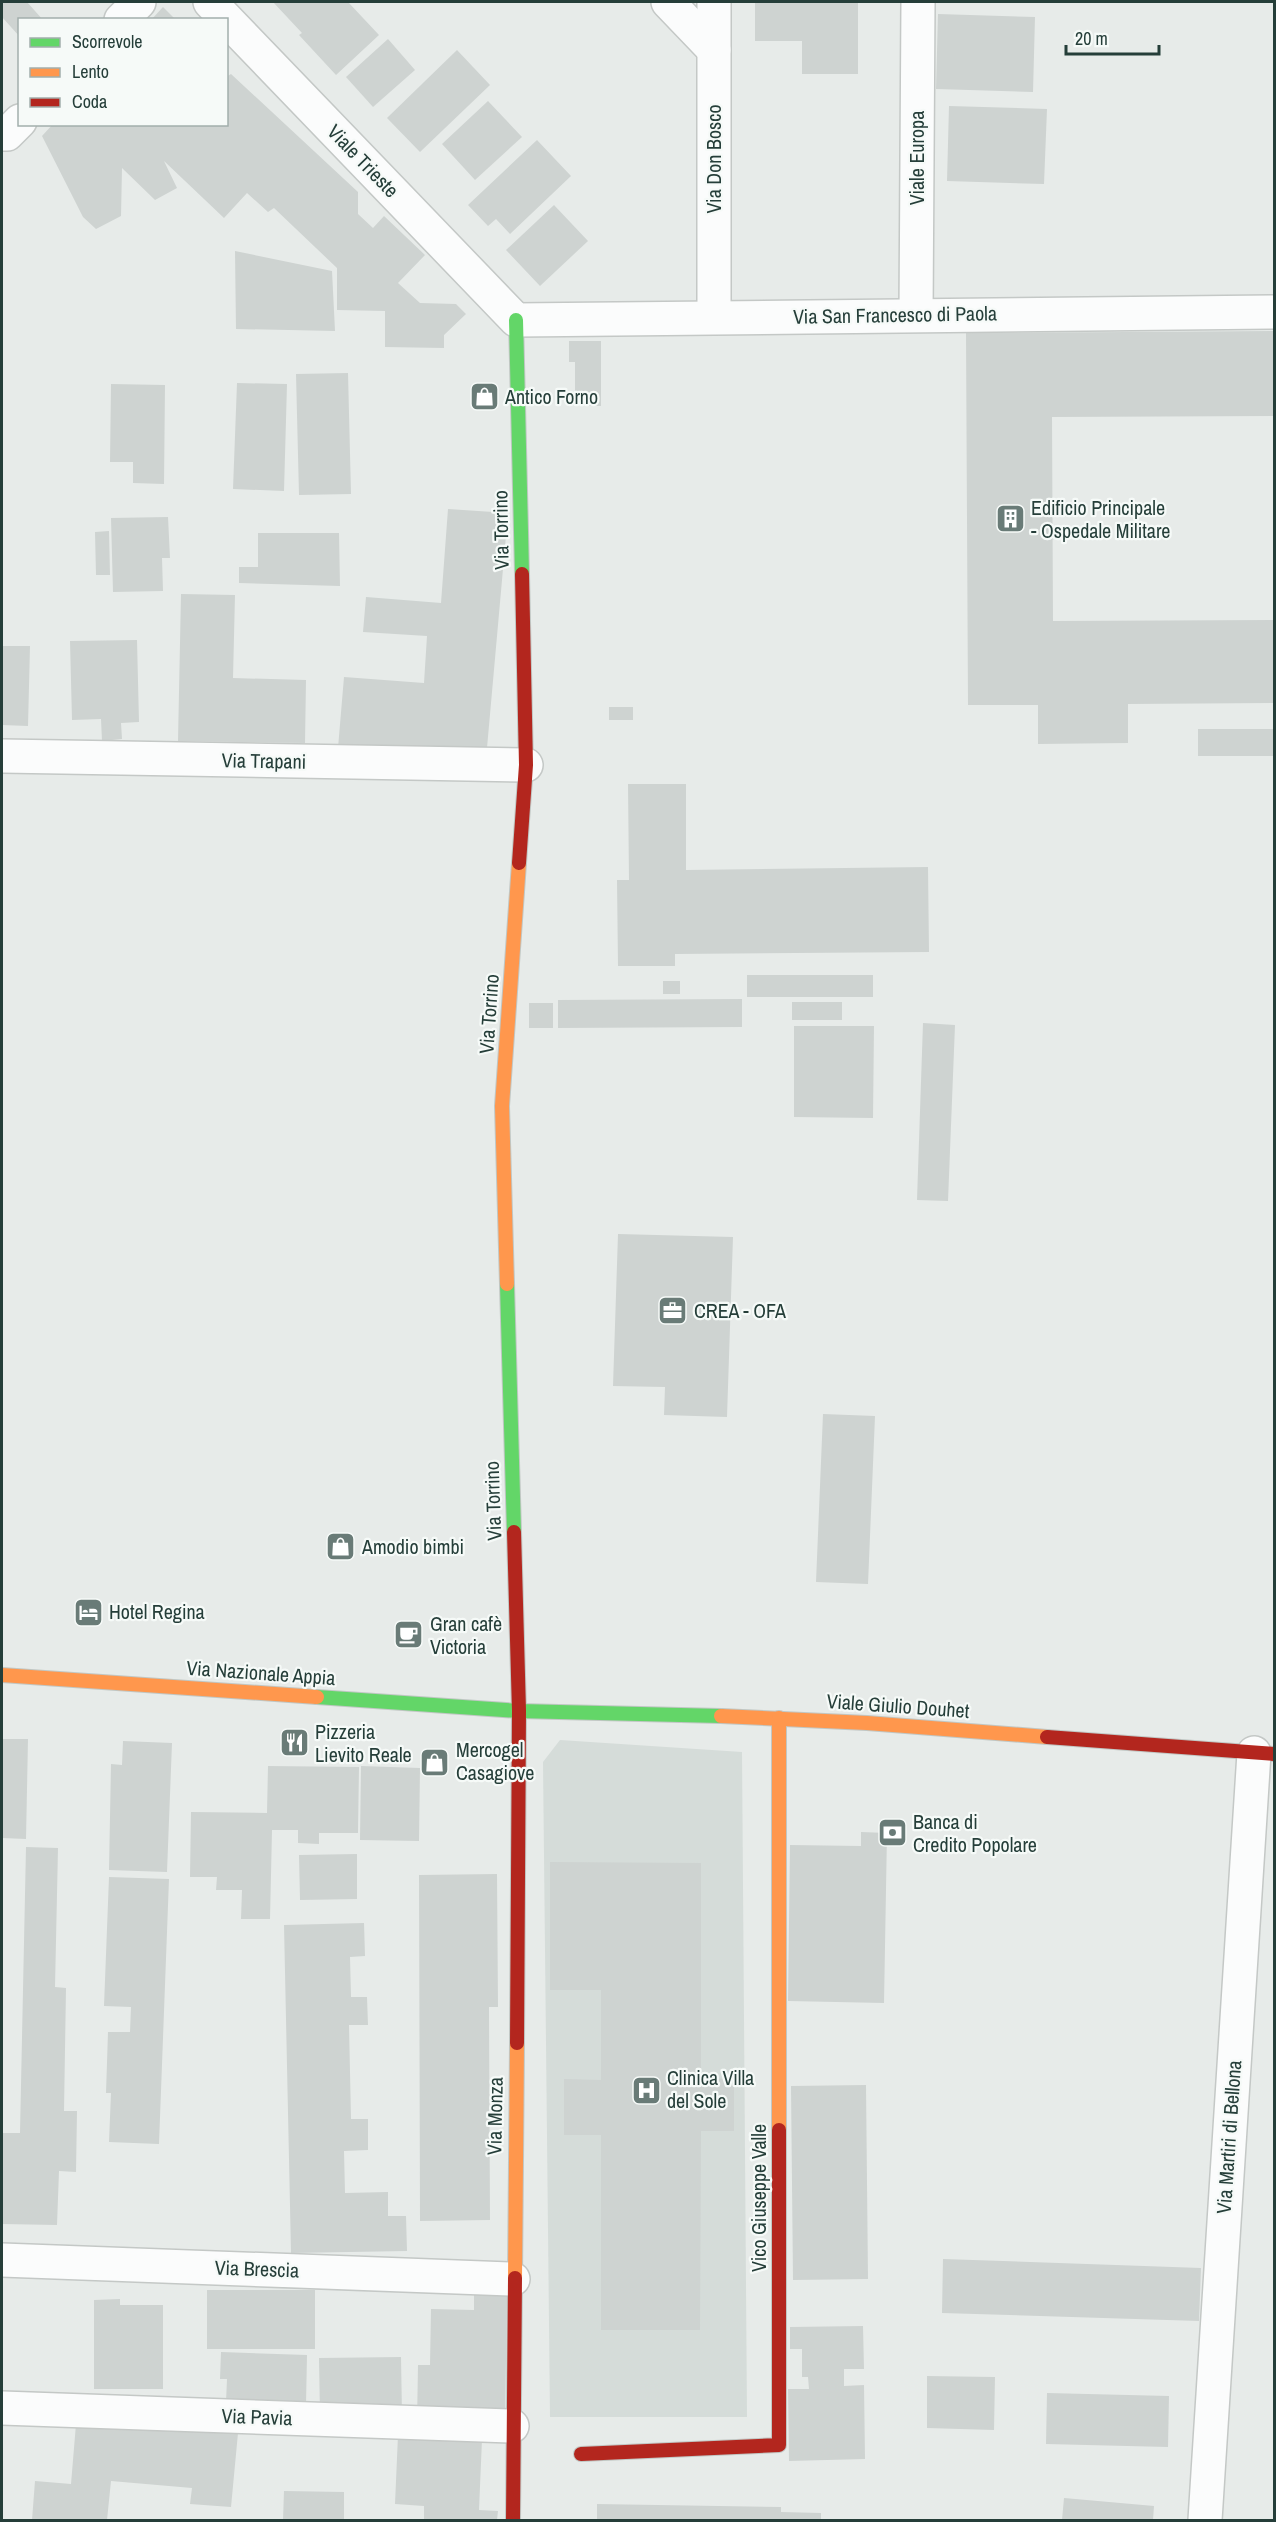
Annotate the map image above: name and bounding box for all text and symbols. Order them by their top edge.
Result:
legend [18,18,228,126]
scale bar [1066,18,1159,56]
text: 20 m [1075,26,1108,51]
text: Scorrevole [72,29,143,54]
text: Lento [72,59,109,84]
text: Coda [72,89,107,114]
street label: Via Don Bosco [700,104,727,214]
street label: Viale Europa [903,111,930,205]
street label: Viale Trieste [322,118,405,203]
street label: Via San Francesco di Paola [793,299,997,330]
shop icon: Antico Forno [468,381,500,413]
place label: Antico Forno [504,383,598,410]
street label: Via Torrino [486,490,515,570]
place label: Edificio Principale - Ospedale Militare [1031,494,1170,544]
building icon: Edificio Principale - Ospedale Militare [994,503,1026,535]
street label: Via Trapani [222,746,307,775]
street label: Via Torrino [472,973,505,1055]
office icon: CREA - OFA [657,1295,689,1327]
place label: CREA - OFA [694,1297,786,1324]
street label: Via Torrino [478,1461,507,1541]
shop icon: Amodio bimbi [325,1531,357,1563]
place label: Amodio bimbi [361,1533,464,1560]
hotel icon: Hotel Regina [72,1596,104,1628]
place label: Hotel Regina [109,1598,205,1625]
place label: Gran cafè Victoria [430,1610,502,1660]
cafe icon: Gran cafè Victoria [393,1619,425,1651]
street label: Via Nazionale Appia [186,1654,336,1691]
street label: Viale Giulio Douhet [826,1687,971,1724]
place label: Pizzeria Lievito Reale [315,1718,412,1768]
restaurant icon: Pizzeria Lievito Reale [278,1727,310,1759]
place label: Mercogel Casagiove [456,1736,534,1786]
shop icon: Mercogel Casagiove [419,1746,451,1778]
place label: Banca di Credito Popolare [913,1808,1037,1858]
bank icon: Banca di Credito Popolare [876,1817,908,1849]
street label: Via Martiri di Bellona [1210,2059,1247,2215]
place label: Clinica Villa del Sole [667,2064,754,2114]
hospital icon: Clinica Villa del Sole [630,2074,662,2106]
street label: Via Monza [480,2077,509,2155]
street label: Vico Giuseppe Valle [745,2124,772,2272]
street label: Via Brescia [214,2254,300,2283]
street label: Via Pavia [221,2402,293,2431]

